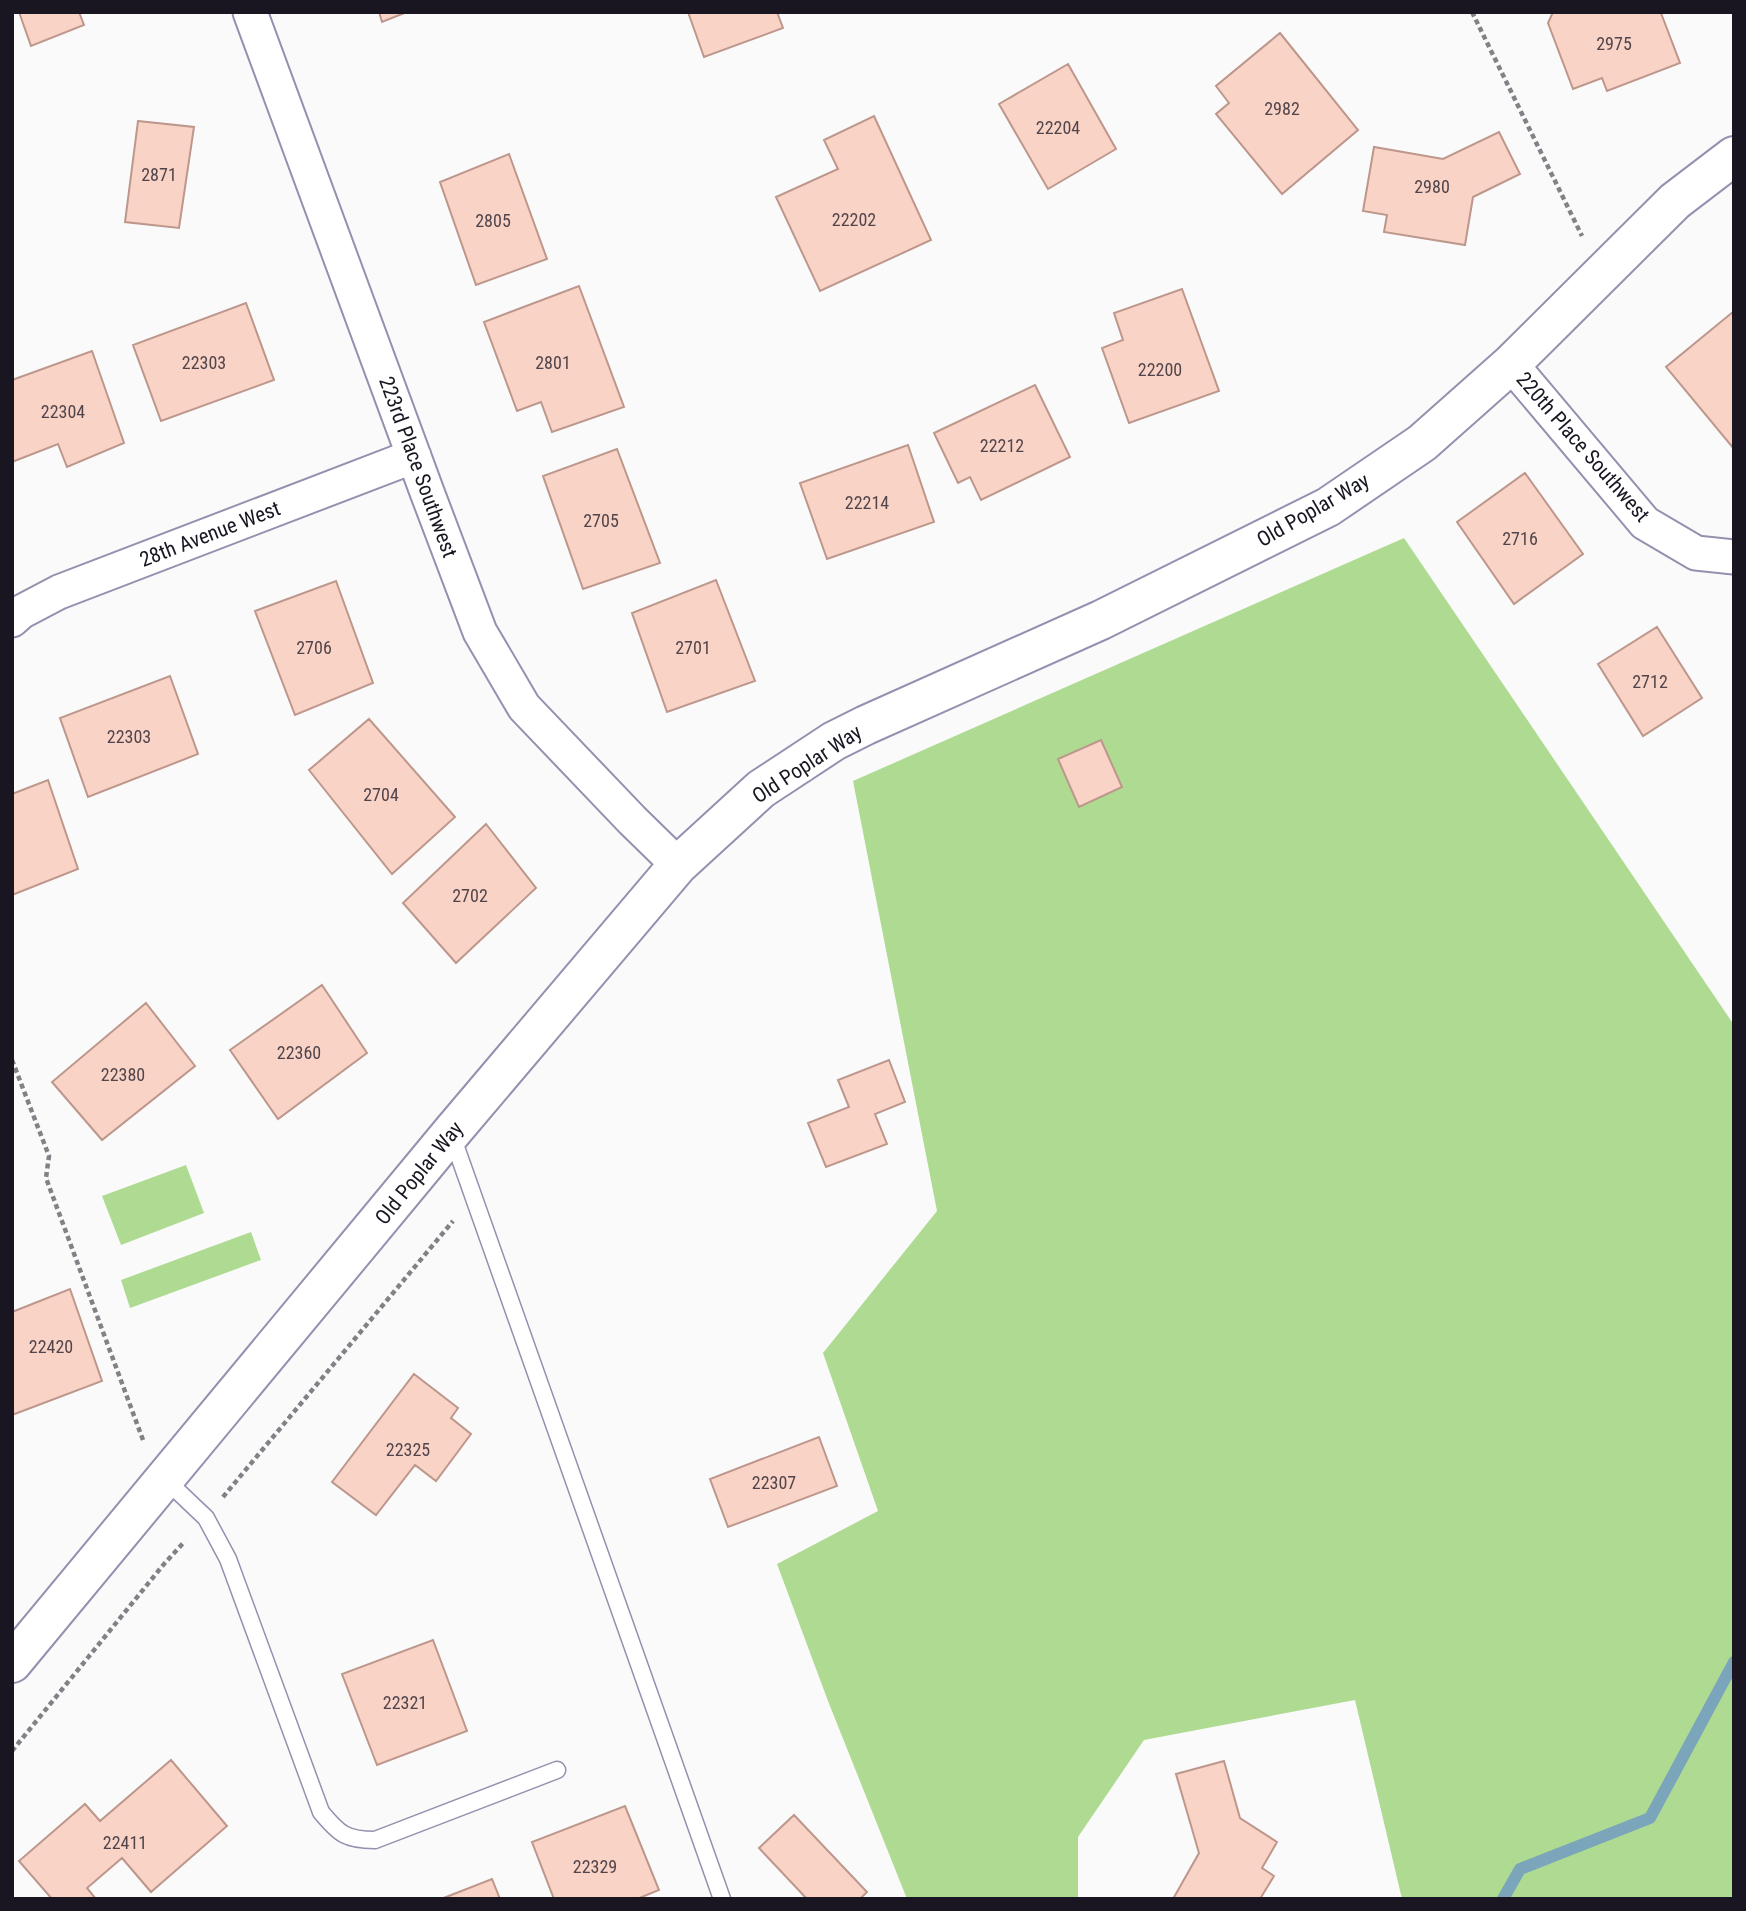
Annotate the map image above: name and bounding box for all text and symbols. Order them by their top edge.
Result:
house number: 2975 [1596,33,1632,54]
house number: 2982 [1264,98,1300,119]
house number: 22204 [1036,117,1080,138]
house number: 2871 [141,164,177,185]
house number: 2980 [1414,176,1450,197]
house number: 22202 [832,209,876,230]
house number: 2805 [475,210,511,231]
house number: 22303 [182,352,226,373]
house number: 2801 [535,352,571,373]
house number: 22200 [1138,359,1182,380]
street label: 220th Place Southwest [1511,367,1655,527]
street label: 223rd Place Southwest [374,373,462,561]
house number: 22304 [41,401,85,422]
house number: 22212 [980,435,1024,456]
street label: Old Poplar Way [1253,468,1374,552]
house number: 22214 [845,492,889,513]
street label: 28th Avenue West [136,496,284,572]
house number: 2705 [583,510,619,531]
house number: 2716 [1502,528,1538,549]
house number: 2706 [296,637,332,658]
house number: 2701 [675,637,711,658]
house number: 2712 [1632,671,1668,692]
street label: Old Poplar Way [748,720,866,808]
house number: 22303 [107,726,151,747]
house number: 2704 [363,784,399,805]
house number: 2702 [452,885,488,906]
house number: 22360 [277,1042,321,1063]
house number: 22380 [101,1064,145,1085]
street label: Old Poplar Way [370,1116,468,1229]
house number: 22420 [29,1336,73,1357]
house number: 22325 [386,1439,430,1460]
house number: 22307 [752,1472,796,1493]
house number: 22321 [383,1692,427,1713]
house number: 22411 [103,1832,147,1853]
house number: 22329 [573,1856,617,1877]

